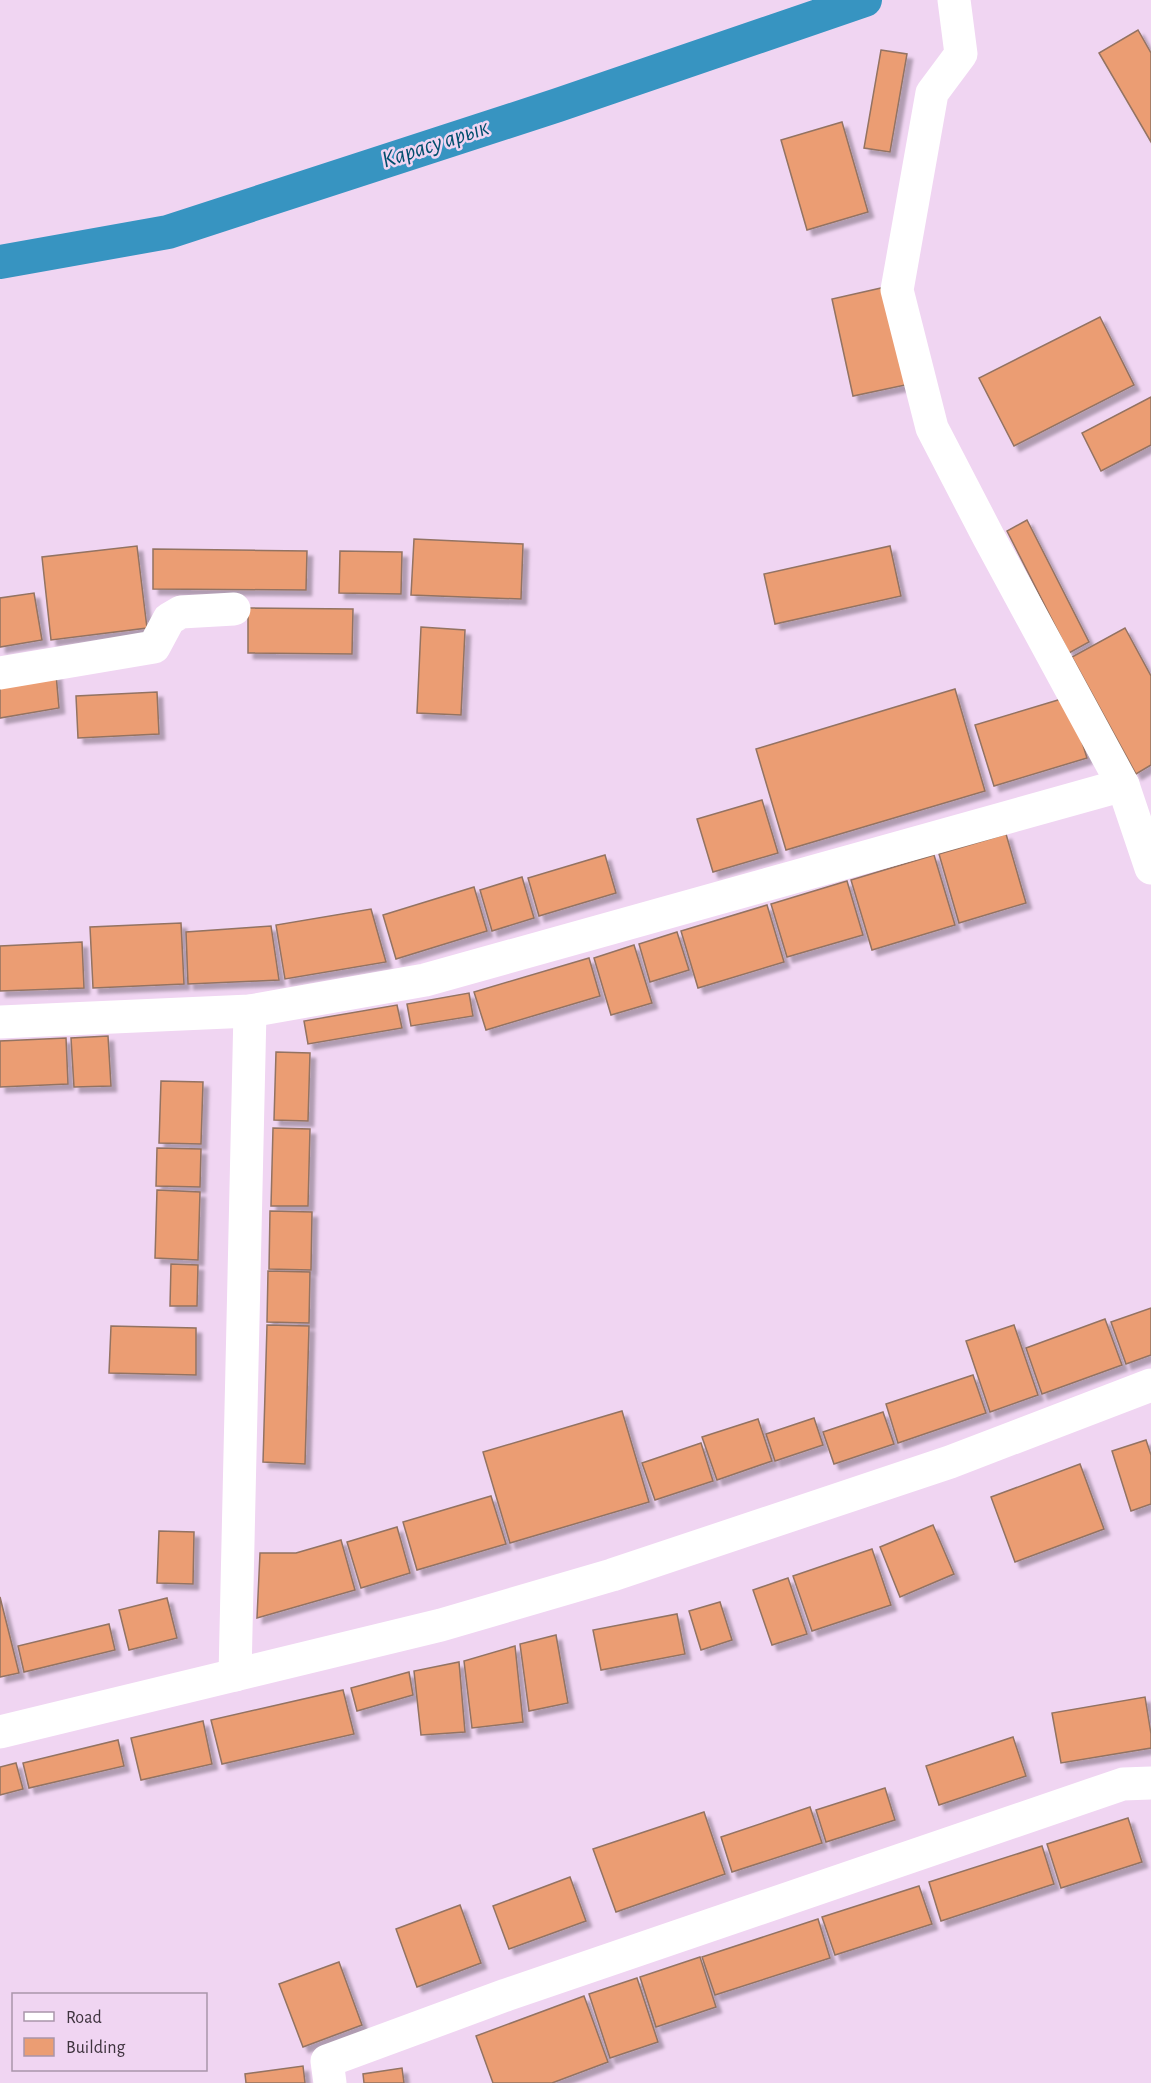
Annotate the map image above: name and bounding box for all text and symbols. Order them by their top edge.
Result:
water label: Карасу арык [379,115,492,172]
legend [12,1993,207,2071]
text: Road [66,2009,102,2027]
text: Building [66,2039,126,2057]

